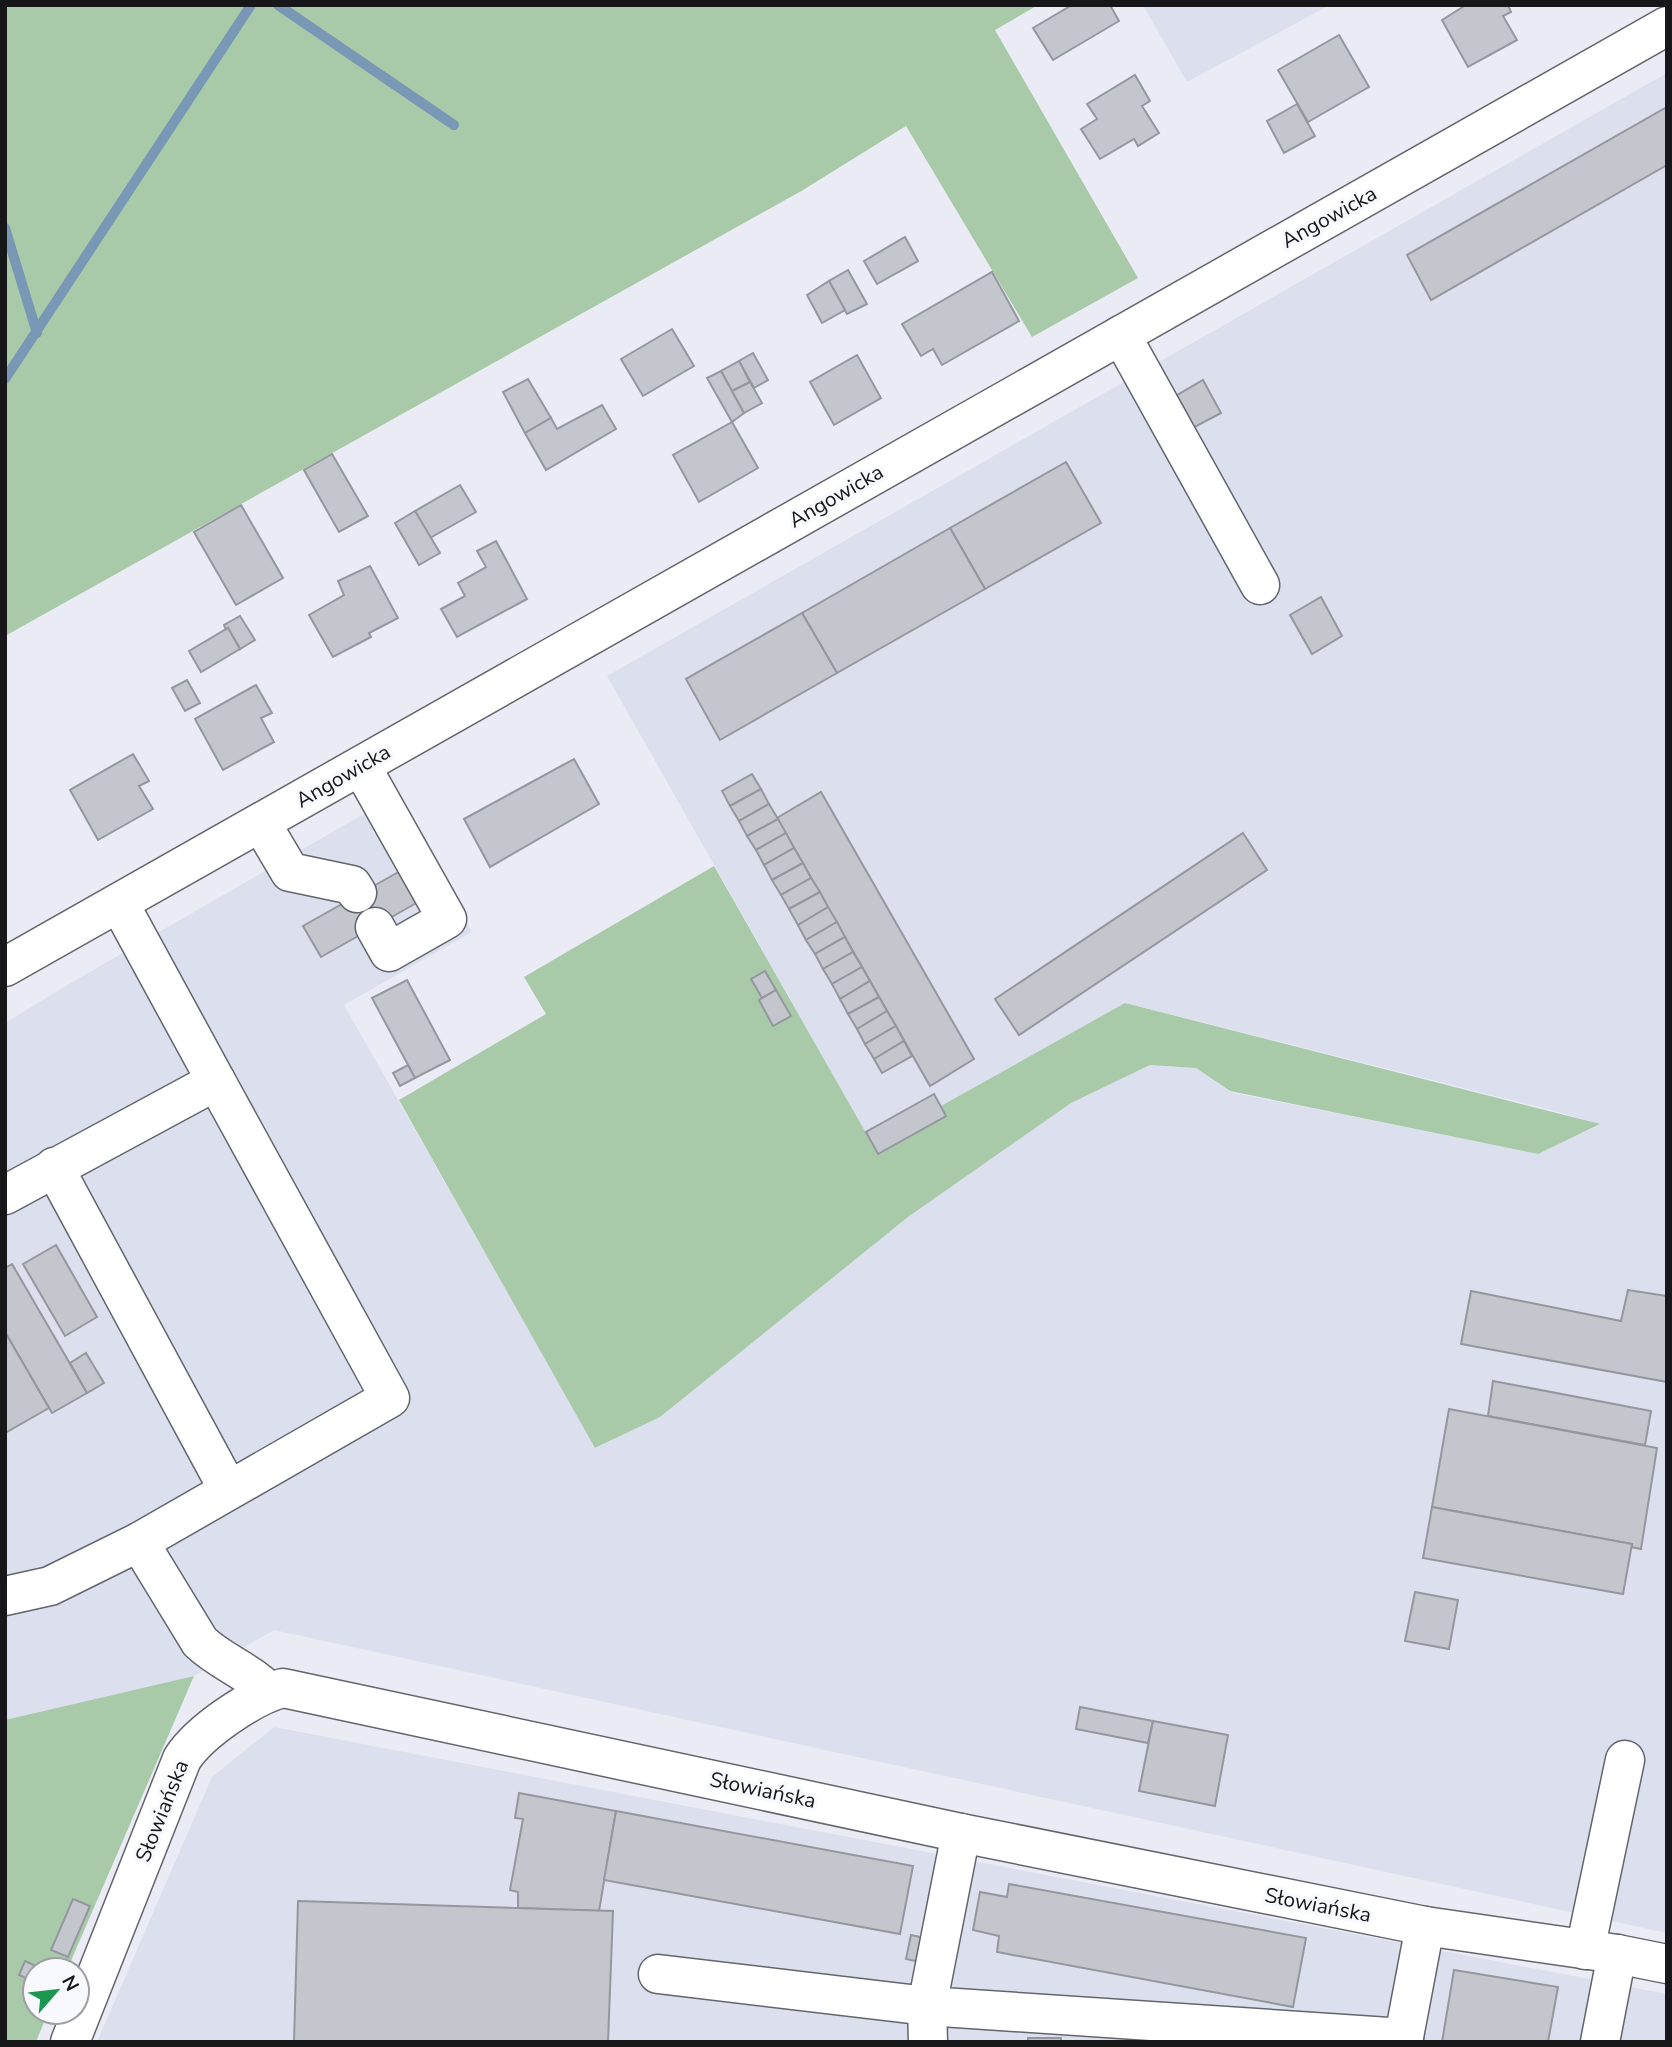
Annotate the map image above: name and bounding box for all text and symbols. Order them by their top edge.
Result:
street label: Angowicka [1276,179,1382,255]
street label: Angowicka [784,458,888,534]
street label: Angowicka [291,738,395,814]
street label: Słowiańska [129,1756,195,1866]
street label: Słowiańska [707,1765,819,1815]
street label: Słowiańska [1262,1881,1374,1929]
north arrow [21,1956,91,2026]
text: N [55,1971,85,1996]

